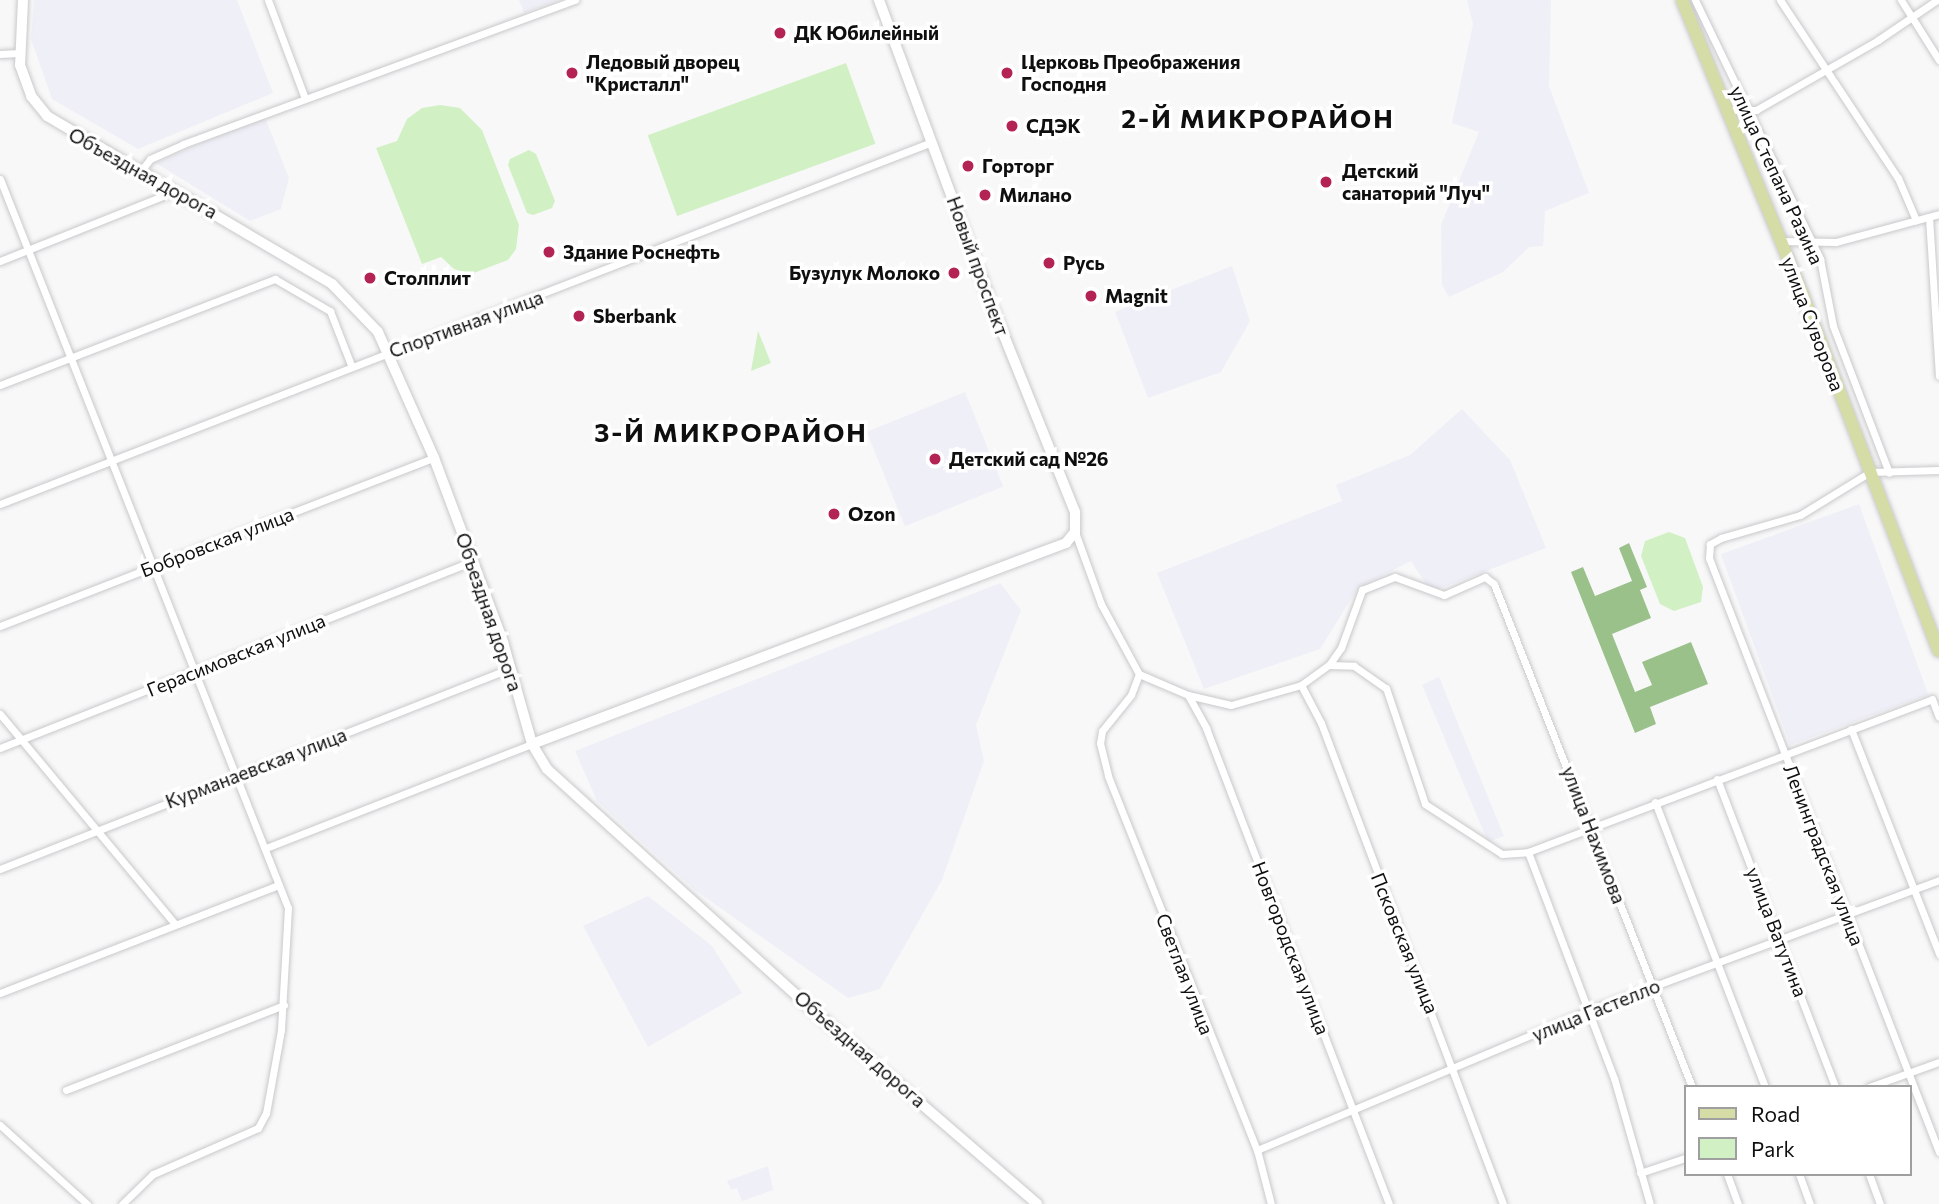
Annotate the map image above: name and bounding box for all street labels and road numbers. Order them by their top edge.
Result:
street label: улица Степана Разина [1726,82,1828,268]
street label: Объездная дорога [65,123,221,223]
street label: Новый проспект [942,193,1014,339]
street label: улица Суворова [1777,254,1849,394]
street label: Спортивная улица [386,286,546,362]
street label: Бобровская улица [137,502,297,582]
street label: Объездная дорога [451,530,527,694]
street label: Герасимовская улица [143,609,329,701]
street label: Курманаевская улица [162,723,350,813]
street label: Ленинградская улица [1779,761,1869,949]
street label: улица Нахимова [1557,763,1631,907]
street label: Новгородская улица [1247,858,1335,1038]
street label: улица Ватутина [1742,864,1812,1000]
street label: Псковская улица [1366,869,1444,1017]
street label: Светлая улица [1151,910,1219,1038]
street label: улица Гастелло [1529,974,1663,1046]
street label: Объездная дорога [790,986,930,1112]

